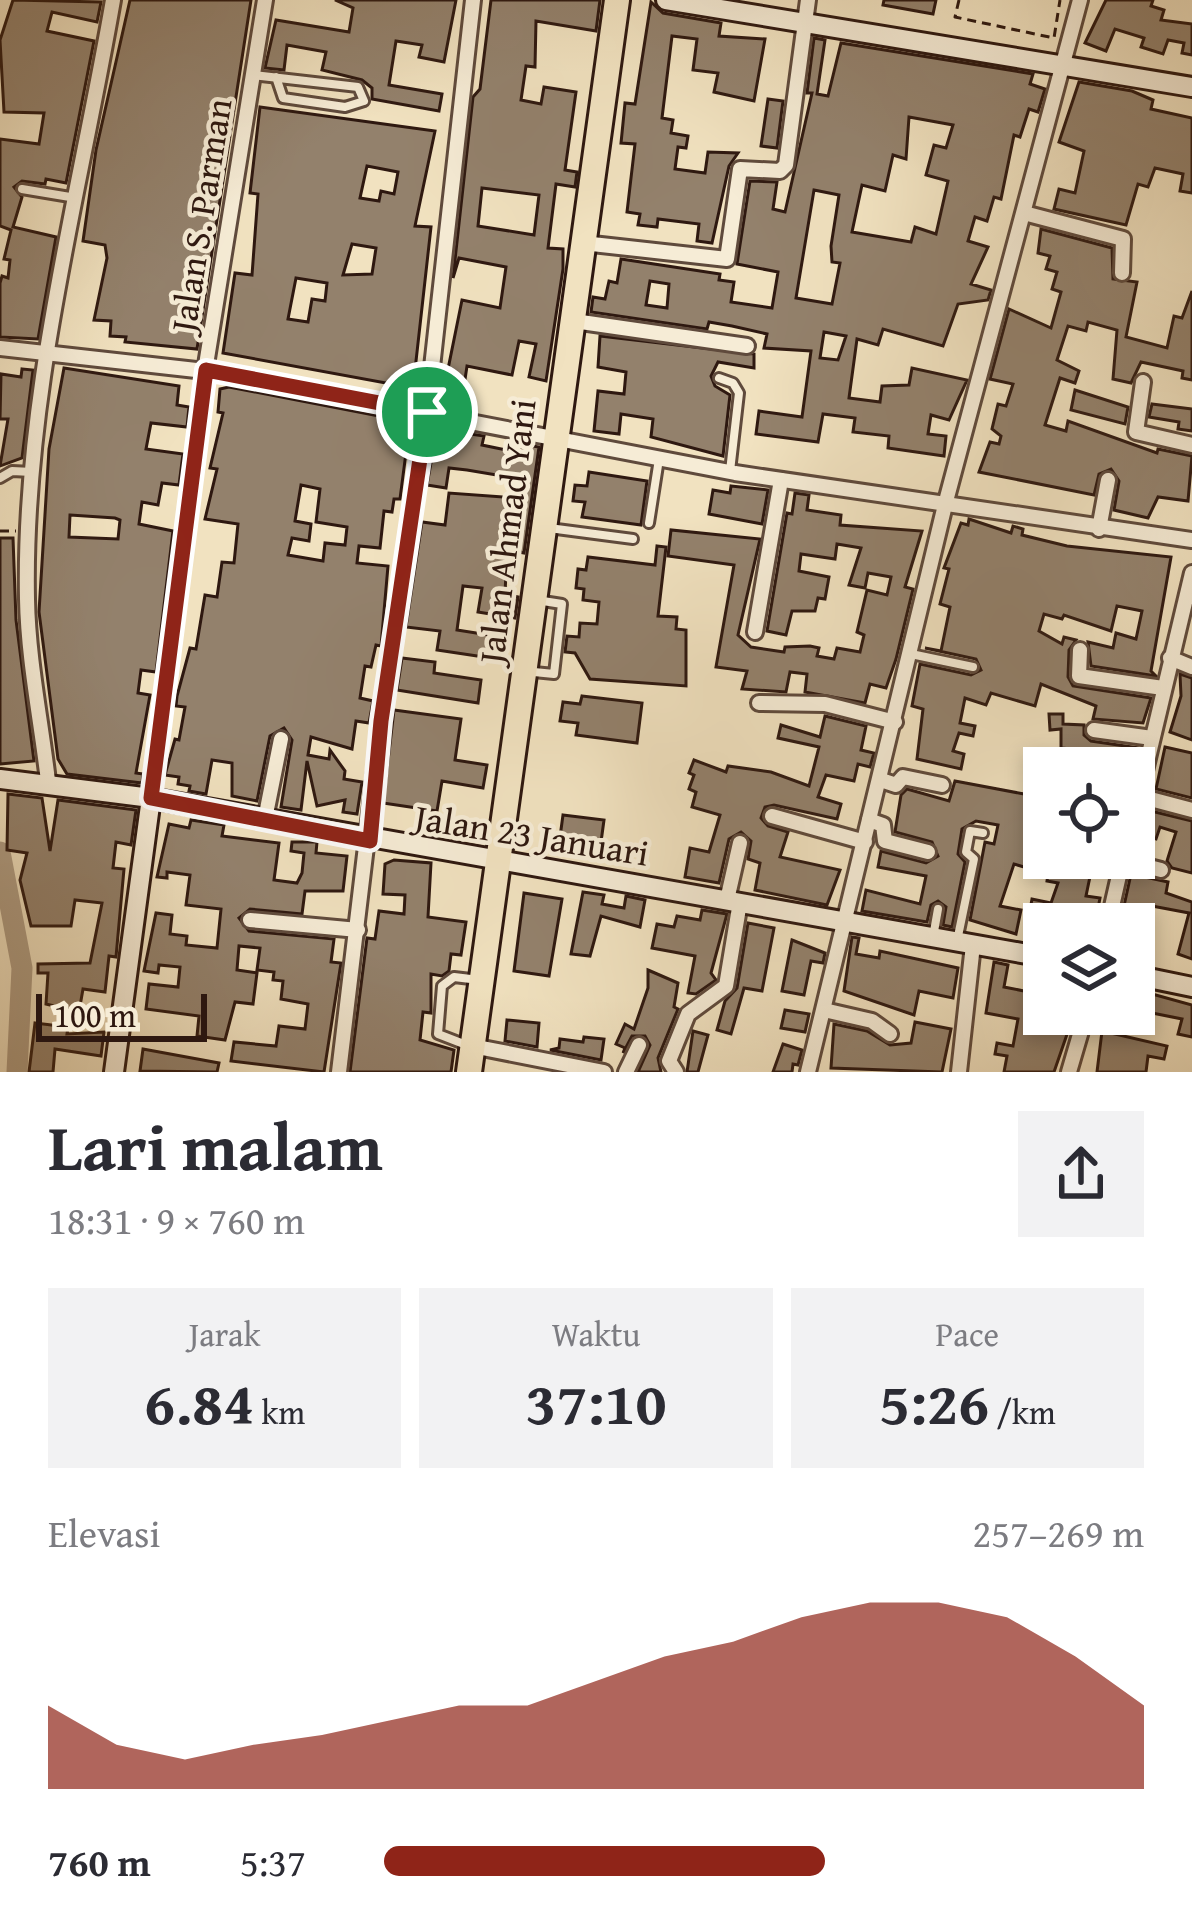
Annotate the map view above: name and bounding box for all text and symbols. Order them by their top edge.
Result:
street label: Jalan S. Parman [155,94,245,340]
pin [376,361,478,463]
icon: arrive [394,379,460,445]
street label: Jalan Ahmad Yani [463,396,549,670]
map controls [1023,747,1155,1035]
button: locate [1023,747,1155,879]
street label: Jalan 23 Januari [407,789,653,879]
button: layers [1023,903,1155,1035]
scale bar [36,988,207,1041]
text: 100 m [54,991,136,1039]
text: Lari malam [48,1097,383,1194]
button: share [1018,1111,1144,1237]
text: 18:31 · 9 × 760 m [48,1191,305,1248]
text: Jarak [189,1310,260,1358]
text: Waktu [552,1310,640,1358]
text: Pace [936,1310,999,1358]
text: 6.84 [144,1358,254,1446]
text: 37:10 [525,1358,667,1446]
text: 5:26 [879,1358,989,1446]
text: km [254,1388,305,1436]
text: /km [989,1388,1056,1436]
text: Elevasi [48,1504,161,1561]
text: 257–269 m [972,1504,1144,1561]
text: 760 m [48,1833,151,1890]
text: 5:37 [240,1833,306,1890]

